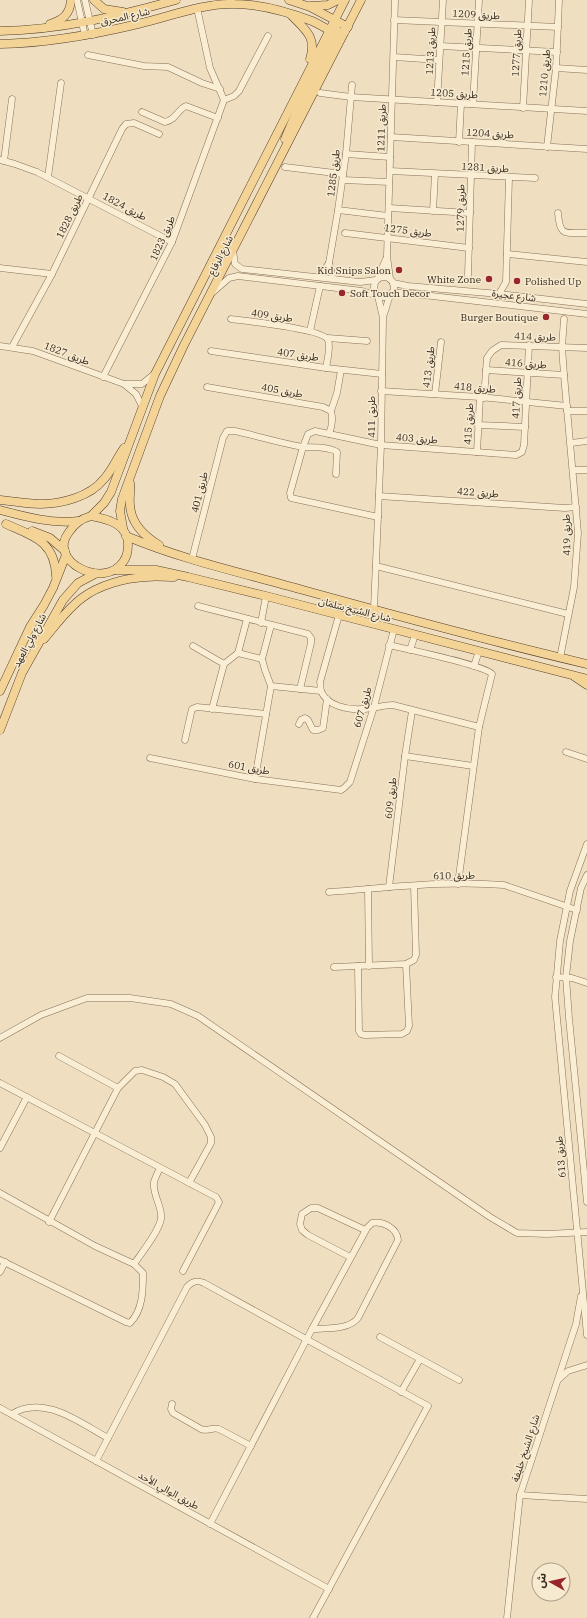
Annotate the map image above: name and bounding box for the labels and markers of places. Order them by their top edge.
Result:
place label: Kid Snips Salon [317,264,392,277]
marker: Kid Snips Salon [394,265,404,275]
place label: White Zone [427,273,481,286]
marker: White Zone [484,274,494,284]
place label: Polished Up [525,275,581,288]
marker: Polished Up [512,276,522,286]
place label: Soft Touch Decor [350,287,430,300]
marker: Soft Touch Decor [337,288,347,298]
place label: Burger Boutique [461,311,538,324]
marker: Burger Boutique [541,312,551,322]

